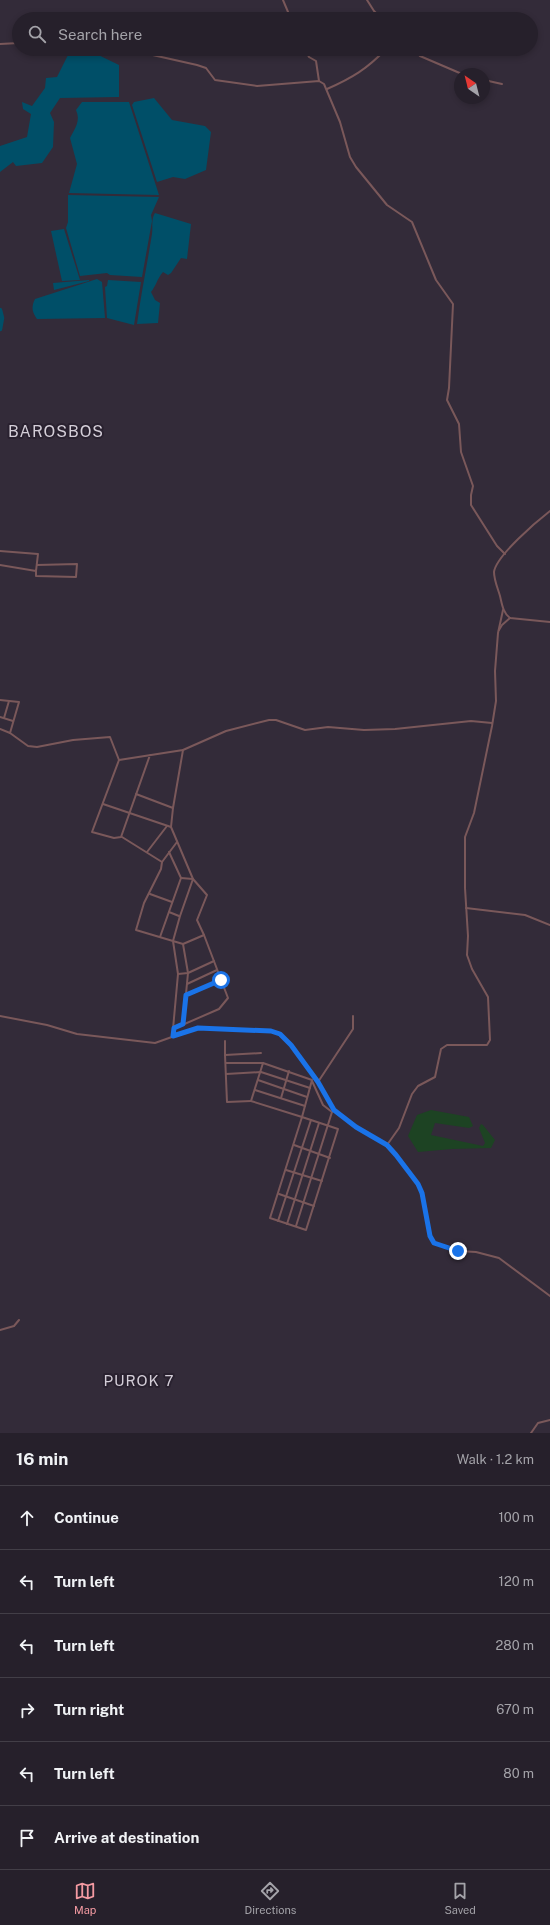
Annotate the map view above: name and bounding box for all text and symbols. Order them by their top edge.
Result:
search box [12,12,538,56]
icon: search [26,23,48,45]
text: Search here [58,26,142,43]
north arrow [454,68,490,104]
district label: BAROSBOS [8,422,104,441]
route start [212,971,230,989]
route end [449,1242,467,1260]
district label: PUROK 7 [104,1372,174,1389]
text: 16 min [16,1449,68,1469]
text: Walk · 1.2 km [457,1452,534,1467]
icon: ahead [16,1507,38,1529]
text: Continue [54,1509,119,1526]
text: 100 m [498,1510,534,1525]
icon: left [16,1571,38,1593]
text: Turn left [54,1573,115,1590]
text: 120 m [499,1574,534,1589]
icon: left [16,1635,38,1657]
text: Turn left [54,1637,115,1654]
text: 280 m [496,1638,534,1653]
icon: right [16,1699,38,1721]
text: Turn right [54,1701,124,1718]
text: 670 m [496,1702,534,1717]
icon: left [16,1763,38,1785]
text: Turn left [54,1765,115,1782]
text: 80 m [503,1766,534,1781]
icon: arrive [16,1827,38,1849]
text: Arrive at destination [54,1829,199,1846]
tab: Map [74,1880,96,1916]
tab: Directions [245,1880,296,1916]
tab: Saved [444,1880,476,1916]

